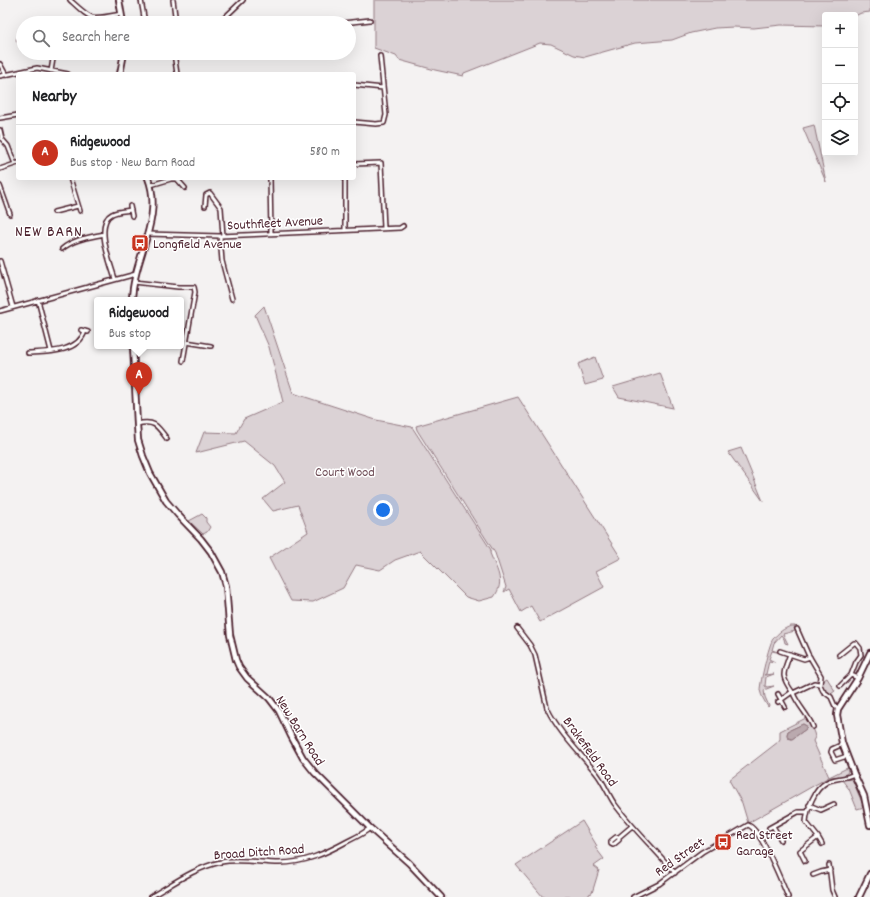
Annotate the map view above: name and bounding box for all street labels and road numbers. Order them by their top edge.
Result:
street label: Southfleet Avenue [227,211,324,236]
street label: New Barn Road [270,692,329,770]
street label: Brakefield Road [557,713,622,791]
street label: Red Street [651,833,709,882]
street label: Broad Ditch Road [213,840,305,866]

